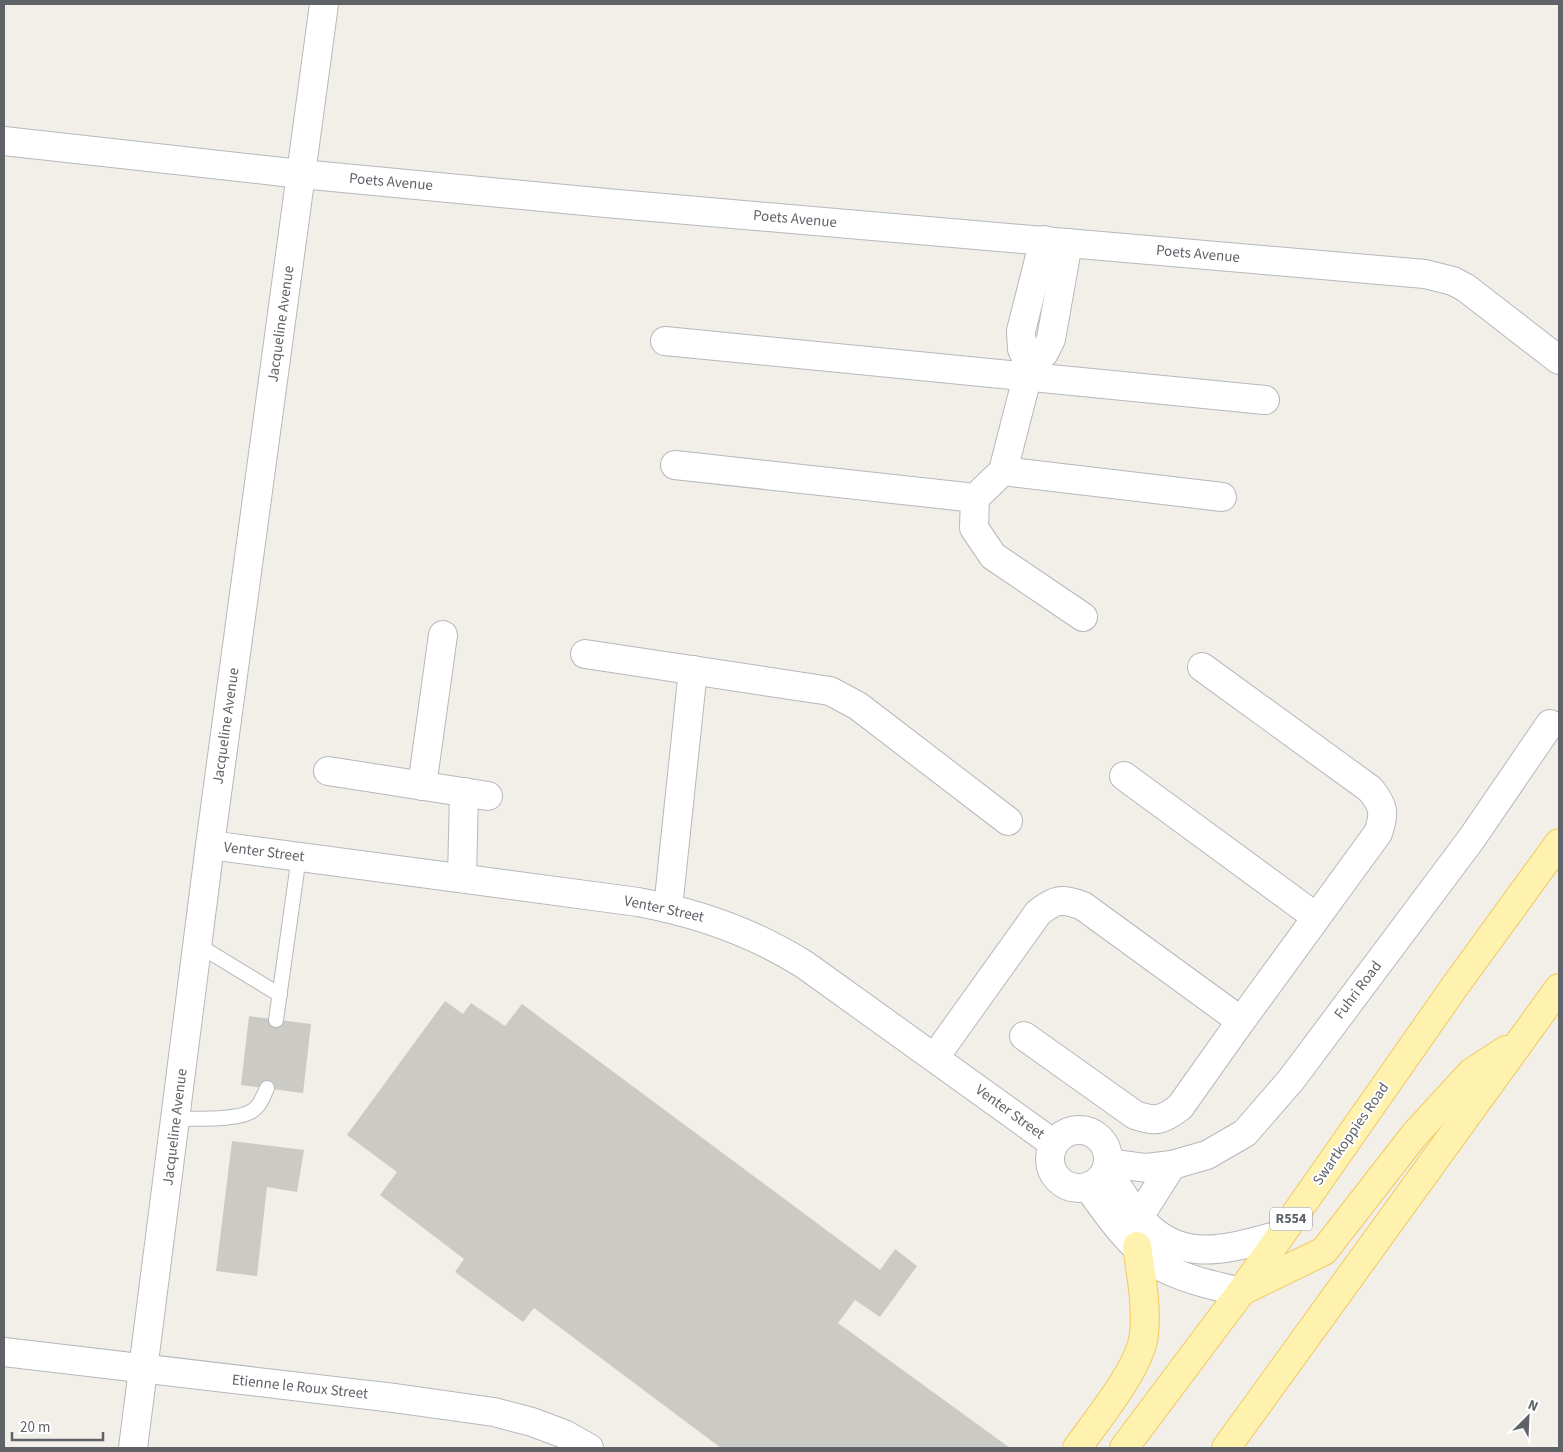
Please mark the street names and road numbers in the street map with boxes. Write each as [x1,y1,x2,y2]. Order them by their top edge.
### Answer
street label: Poets Avenue [348,168,434,196]
street label: Poets Avenue [752,205,838,233]
street label: Poets Avenue [1155,240,1241,268]
street label: Jacqueline Avenue [262,264,300,384]
street label: Jacqueline Avenue [207,666,245,786]
street label: Venter Street [222,837,306,867]
street label: Venter Street [622,890,706,928]
street label: Fuhri Road [1329,957,1387,1023]
street label: Jacqueline Avenue [157,1067,193,1187]
street label: Swartkoppies Road [1308,1078,1394,1190]
street label: Venter Street [971,1080,1049,1144]
road number: R554 [1270,1208,1312,1230]
street label: Etienne le Roux Street [231,1369,369,1405]

